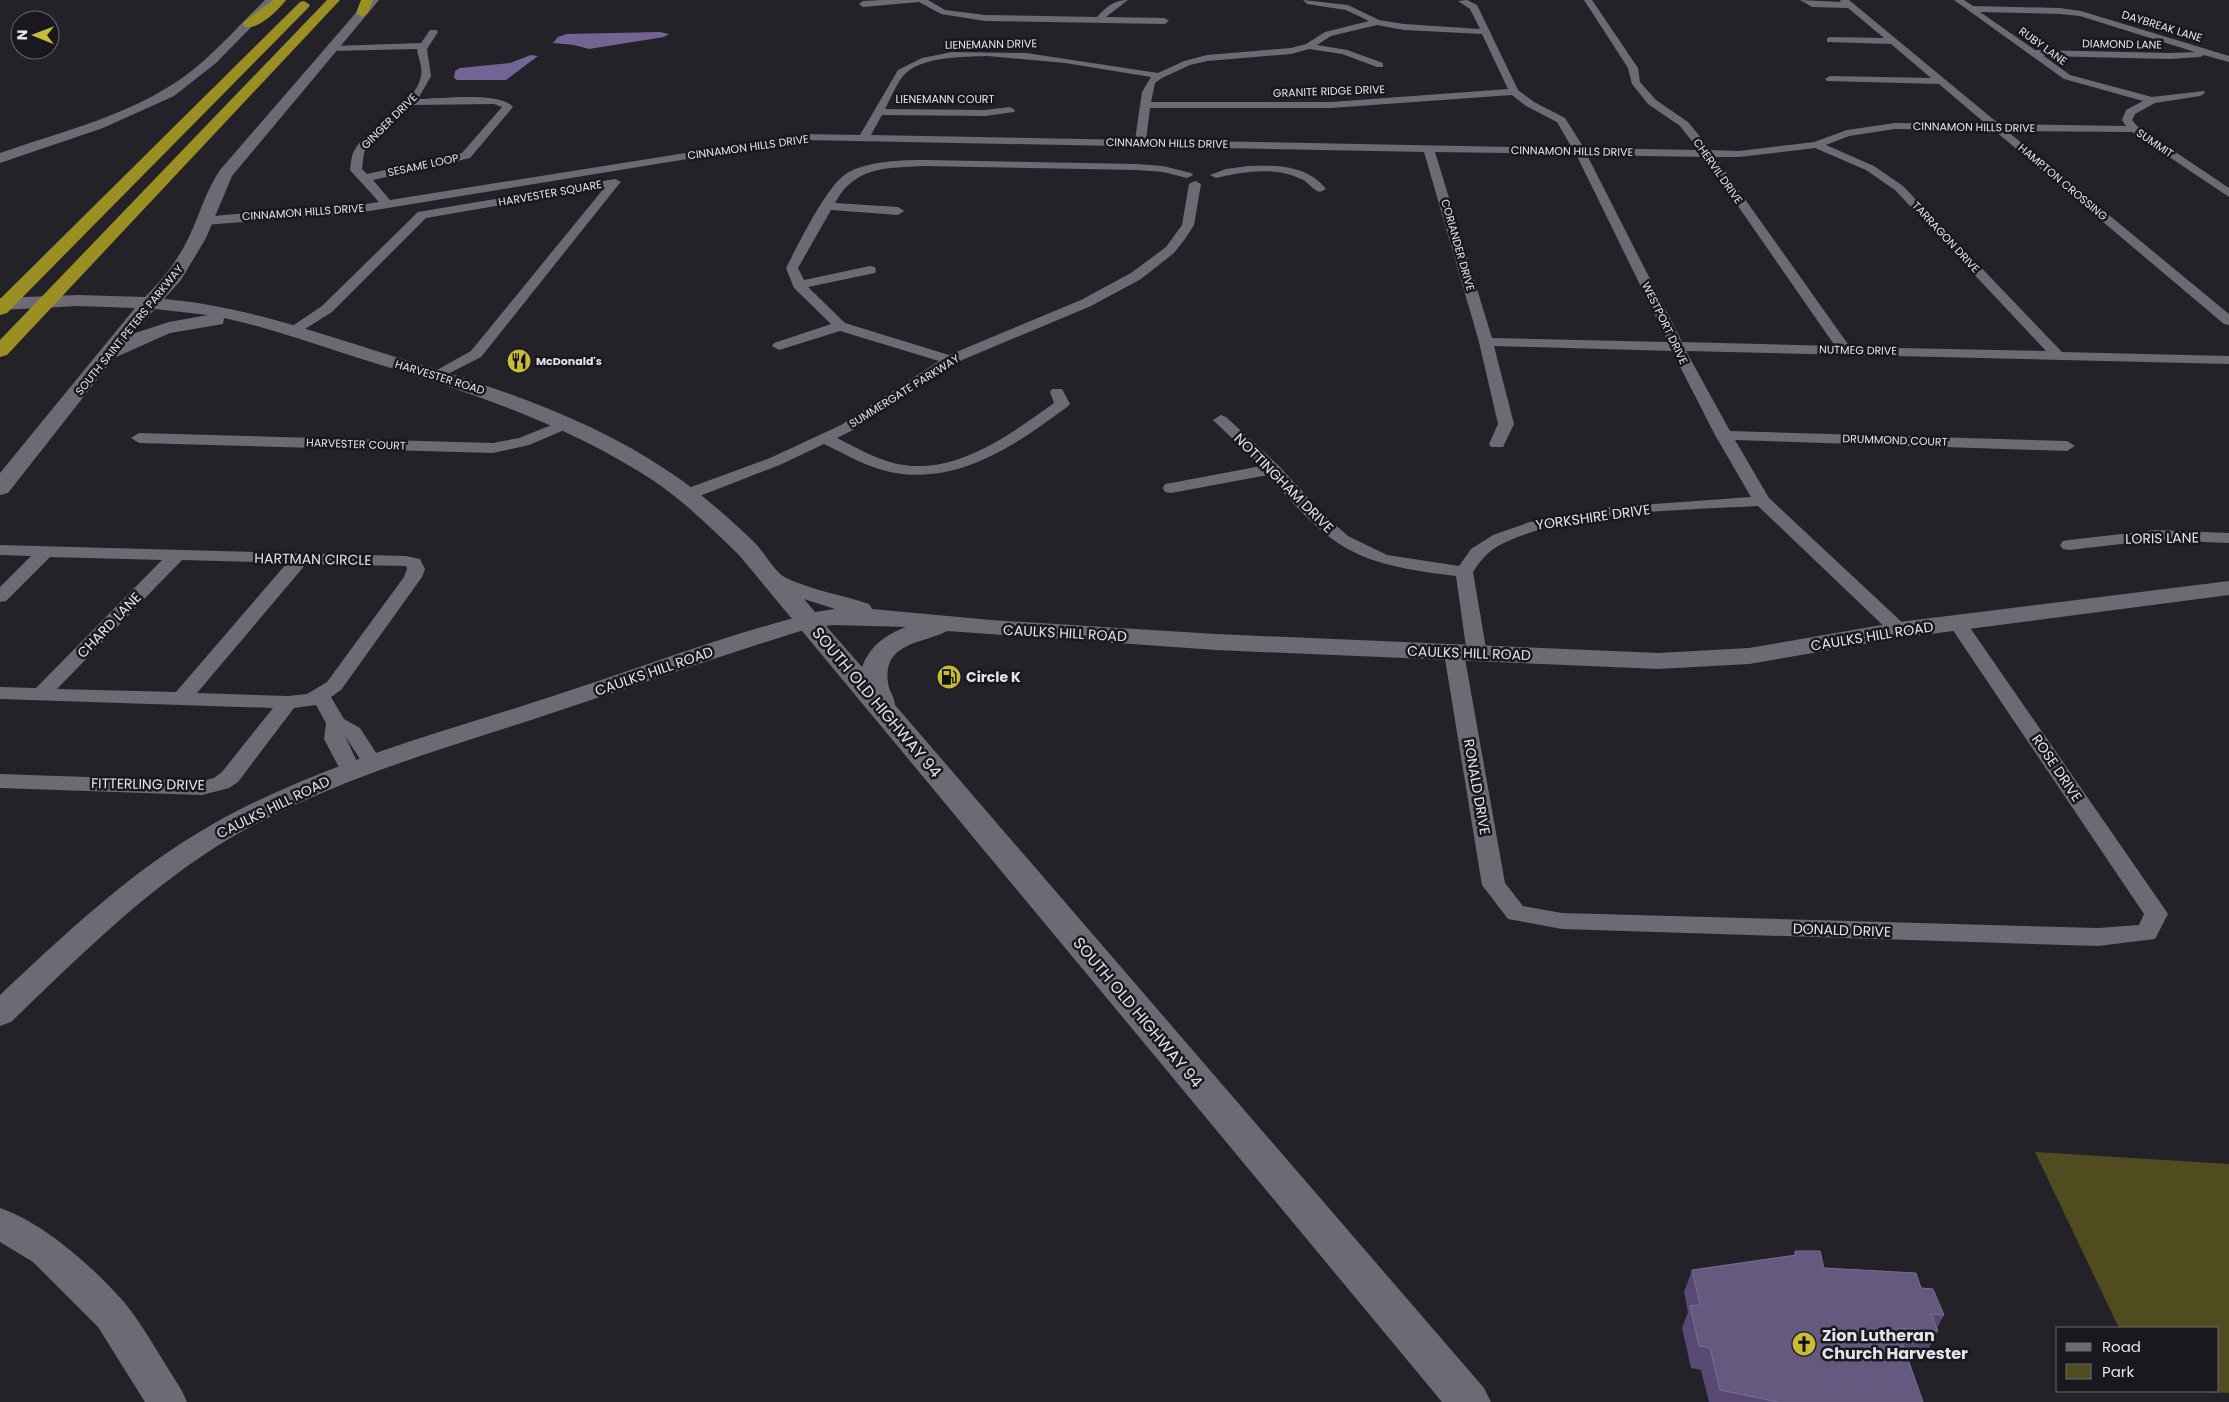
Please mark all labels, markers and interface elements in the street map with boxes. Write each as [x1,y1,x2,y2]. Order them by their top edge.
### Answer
street label: DAYBREAK LANE [2120,6,2204,46]
north arrow [10,10,60,60]
street label: RUBY LANE [2016,23,2070,69]
text: N [12,29,32,40]
street label: LIENEMANN DRIVE [945,35,1037,53]
street label: DIAMOND LANE [2082,35,2162,53]
street label: GRANITE RIDGE DRIVE [1273,81,1385,101]
street label: GINGER DRIVE [358,90,420,152]
street label: LIENEMANN COURT [896,91,995,107]
street label: CINNAMON HILLS DRIVE [1913,118,2035,136]
street label: SUMMIT [2133,125,2177,161]
street label: CINNAMON HILLS DRIVE [686,131,810,163]
street label: CINNAMON HILLS DRIVE [1106,134,1228,152]
street label: CHERVIL DRIVE [1690,135,1746,207]
street label: HAMPTON CROSSING [2015,140,2111,224]
street label: CINNAMON HILLS DRIVE [1511,142,1633,160]
street label: SESAME LOOP [386,150,460,180]
street label: HARVESTER SQUARE [497,176,603,210]
street label: CORIANDER DRIVE [1437,197,1479,293]
street label: TARRAGON DRIVE [1909,198,1983,276]
street label: CINNAMON HILLS DRIVE [241,200,365,224]
street label: SOUTH SAINT PETERS PARKWAY [71,261,187,399]
street label: WESTPORT DRIVE [1638,279,1692,367]
street label: NUTMEG DRIVE [1819,341,1897,359]
restaurant icon: McDonald's [506,348,532,374]
street label: SUMMERGATE PARKWAY [846,350,963,432]
place label: McDonald's [536,353,602,369]
street label: HARVESTER ROAD [393,356,487,398]
street label: NOTTINGHAM DRIVE [1230,429,1338,537]
street label: DRUMMOND COURT [1842,430,1948,450]
street label: HARVESTER COURT [306,434,406,454]
street label: YORKSHIRE DRIVE [1534,499,1652,535]
street label: LORIS LANE [2125,527,2199,549]
street label: HARTMAN CIRCLE [254,548,372,570]
street label: CHARD LANE [72,588,146,662]
street label: CAULKS HILL ROAD [1809,616,1935,656]
street label: CAULKS HILL ROAD [1003,620,1127,646]
street label: SOUTH OLD HIGHWAY 94 [807,622,947,783]
street label: CAULKS HILL ROAD [592,641,716,701]
street label: CAULKS HILL ROAD [1407,641,1531,665]
fuel station icon: Circle K [936,664,962,690]
place label: Circle K [966,667,1021,687]
street label: ROSE DRIVE [2027,730,2087,806]
street label: RONALD DRIVE [1459,738,1495,836]
street label: CAULKS HILL ROAD [213,771,333,843]
street label: FITTERLING DRIVE [91,773,205,795]
street label: DONALD DRIVE [1792,918,1892,942]
street label: SOUTH OLD HIGHWAY 94 [1068,932,1208,1093]
place label: Zion Lutheran Church Harvester [1822,1324,1968,1365]
legend [2056,1327,2219,1392]
church icon: Zion Lutheran Church Harvester [1791,1331,1817,1357]
text: Road [2102,1336,2141,1357]
text: Park [2102,1361,2134,1382]

